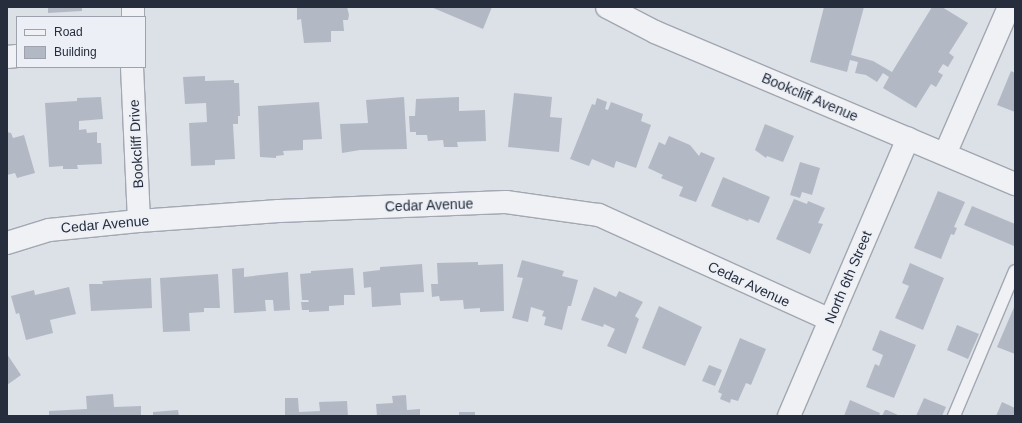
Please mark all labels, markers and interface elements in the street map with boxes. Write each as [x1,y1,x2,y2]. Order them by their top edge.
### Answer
legend [16,16,146,68]
text: Road [54,25,83,39]
text: Building [54,45,97,59]
street label: Bookcliff Avenue [759,69,861,125]
street label: Bookcliff Drive [125,99,147,189]
street label: Cedar Avenue [384,195,474,215]
street label: Cedar Avenue [60,212,150,236]
street label: North 6th Street [821,228,875,326]
street label: Cedar Avenue [705,258,793,310]

